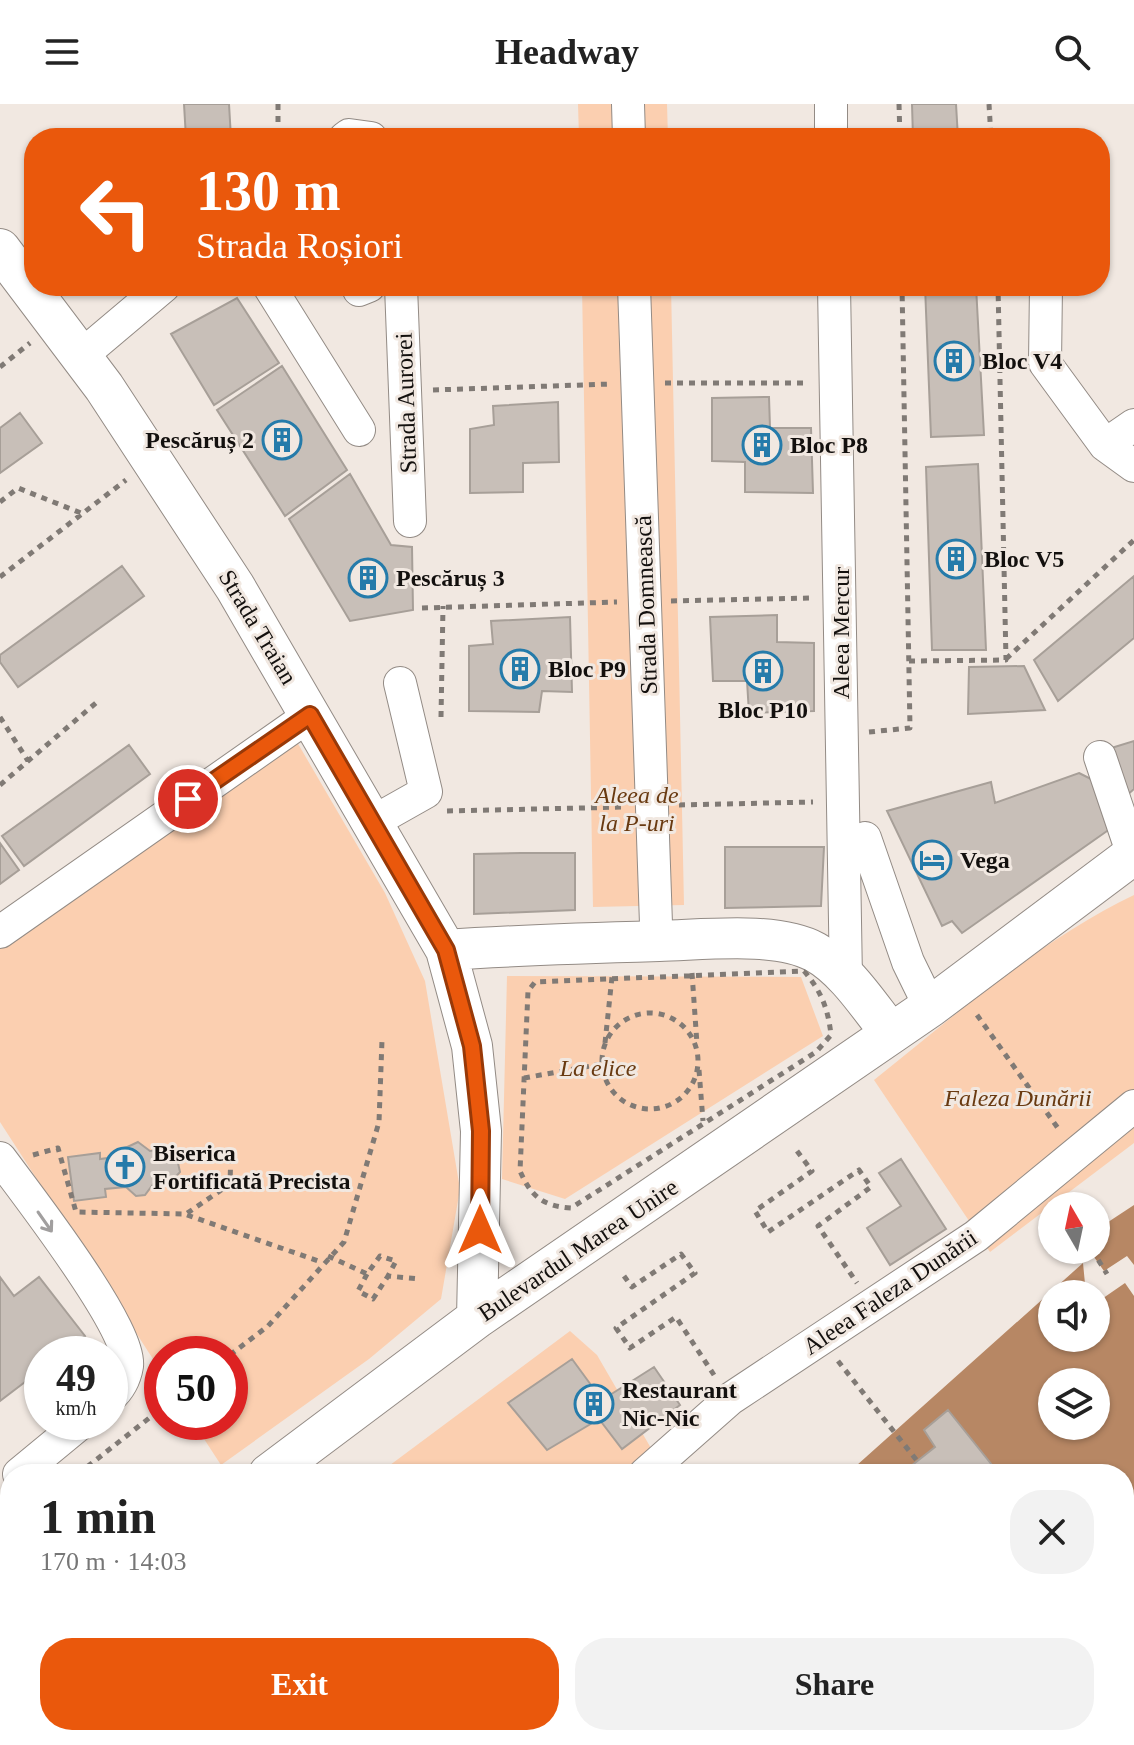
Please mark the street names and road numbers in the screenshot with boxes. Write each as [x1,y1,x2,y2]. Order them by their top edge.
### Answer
street label: Strada Aurorei [391,332,421,474]
street label: Strada Domnească [630,515,662,695]
street label: Strada Traian [214,565,302,689]
street label: Aleea Mercur [828,567,854,699]
street label: Bulevardul Marea Unire [473,1174,683,1326]
street label: Aleea Faleza Dunării [798,1224,982,1360]

